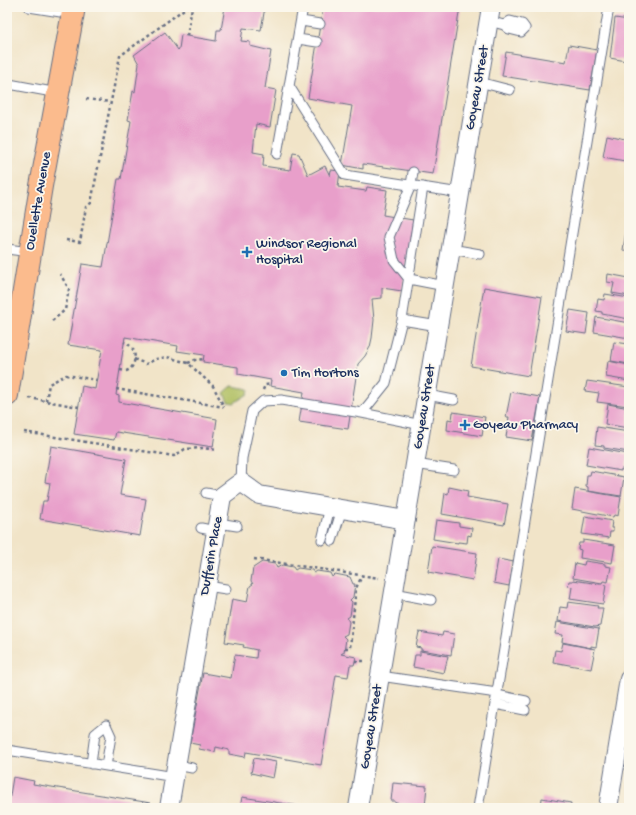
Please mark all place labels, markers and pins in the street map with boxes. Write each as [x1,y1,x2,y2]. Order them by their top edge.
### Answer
place label: Windsor Regional Hospital [256,236,357,269]
marker: Windsor Regional Hospital [241,246,253,258]
place label: Tim Hortons [291,365,360,382]
marker: Tim Hortons [279,368,289,378]
place label: Goyeau Pharmacy [473,417,578,434]
marker: Goyeau Pharmacy [460,420,470,430]

